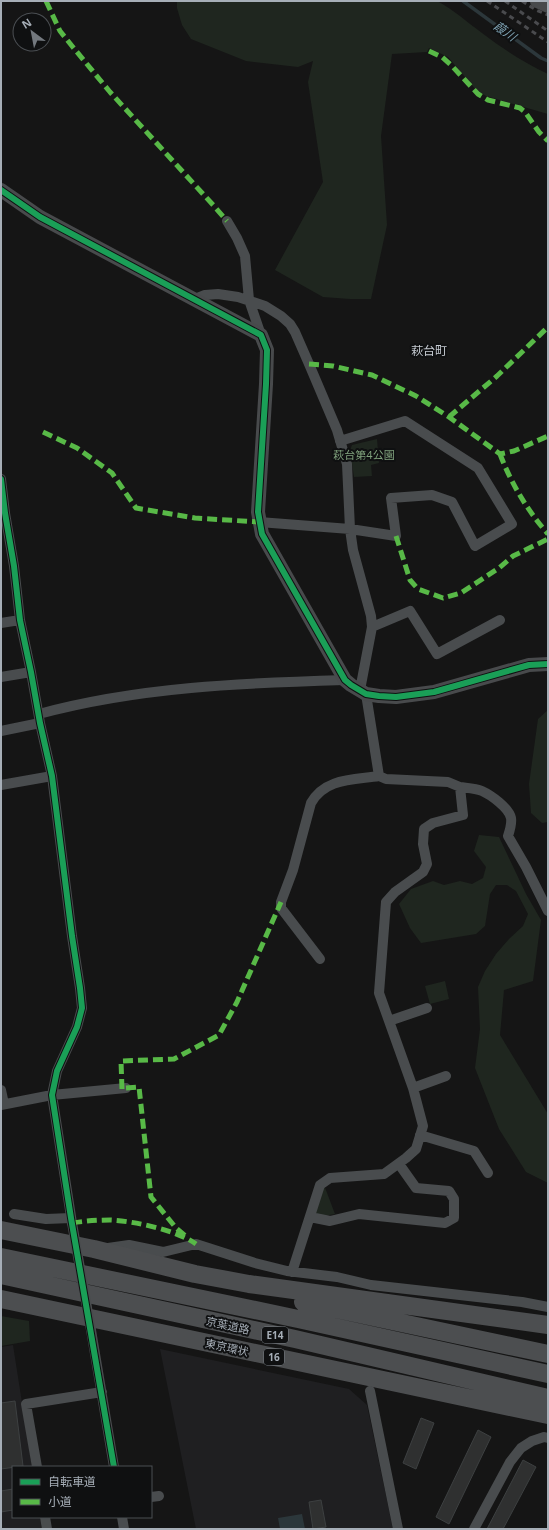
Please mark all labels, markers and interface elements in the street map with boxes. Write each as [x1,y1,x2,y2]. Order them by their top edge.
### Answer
north arrow [12,12,52,52]
text: N [19,14,34,32]
water label: 葭川 [490,17,521,46]
district label: 萩台町 [411,342,447,359]
park label: 萩台第4公園 [333,447,395,462]
street label: 京葉道路 [205,1313,251,1337]
road number: E14 [262,1327,288,1343]
street label: 東京環状 [204,1335,251,1359]
road number: 16 [264,1349,284,1365]
legend [12,1466,152,1518]
text: 自転車道 [48,1473,96,1490]
text: 小道 [48,1493,72,1510]

